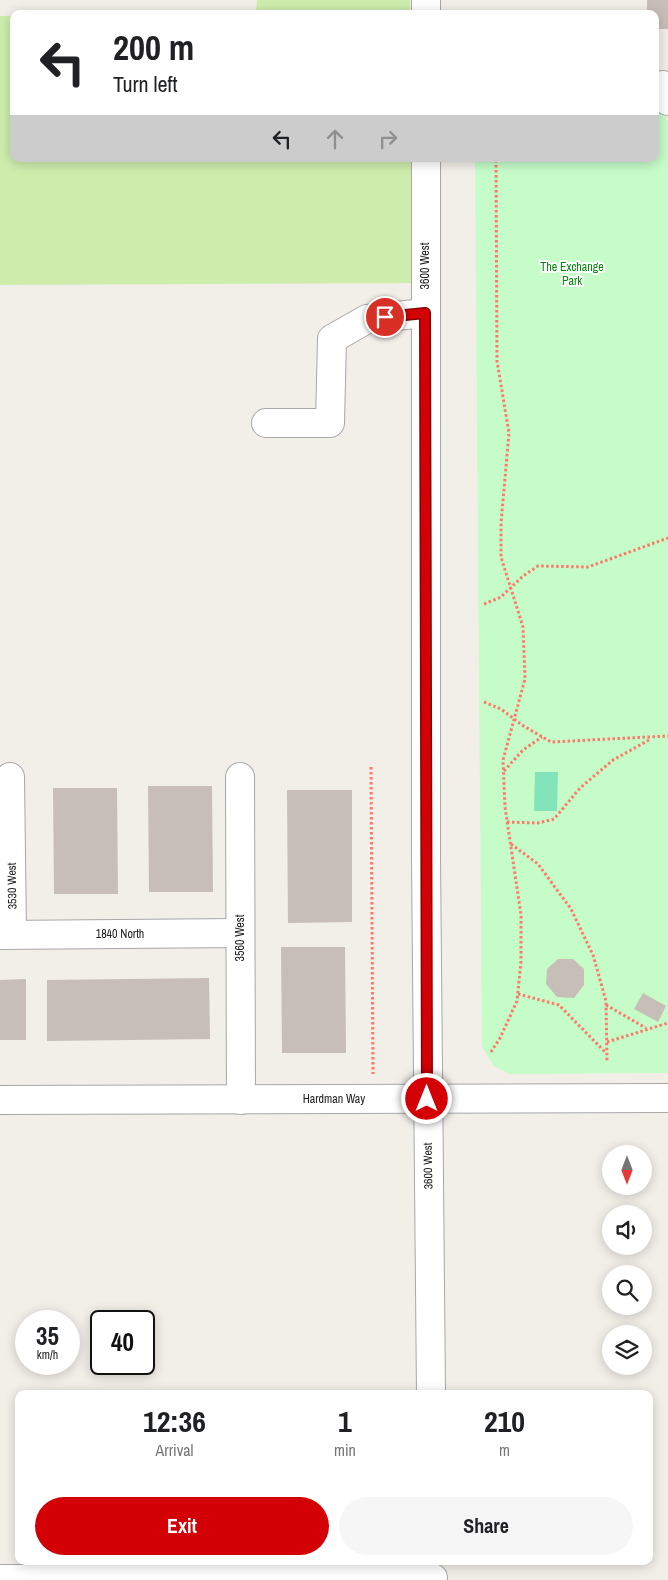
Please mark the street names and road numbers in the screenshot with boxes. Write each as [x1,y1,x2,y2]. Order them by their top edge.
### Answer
street label: 3600 West [417,242,433,289]
street label: 3530 West [4,862,20,910]
street label: 3560 West [232,914,248,961]
street label: 1840 North [96,926,144,942]
street label: Hardman Way [303,1091,365,1107]
street label: 3600 West [420,1142,436,1190]

